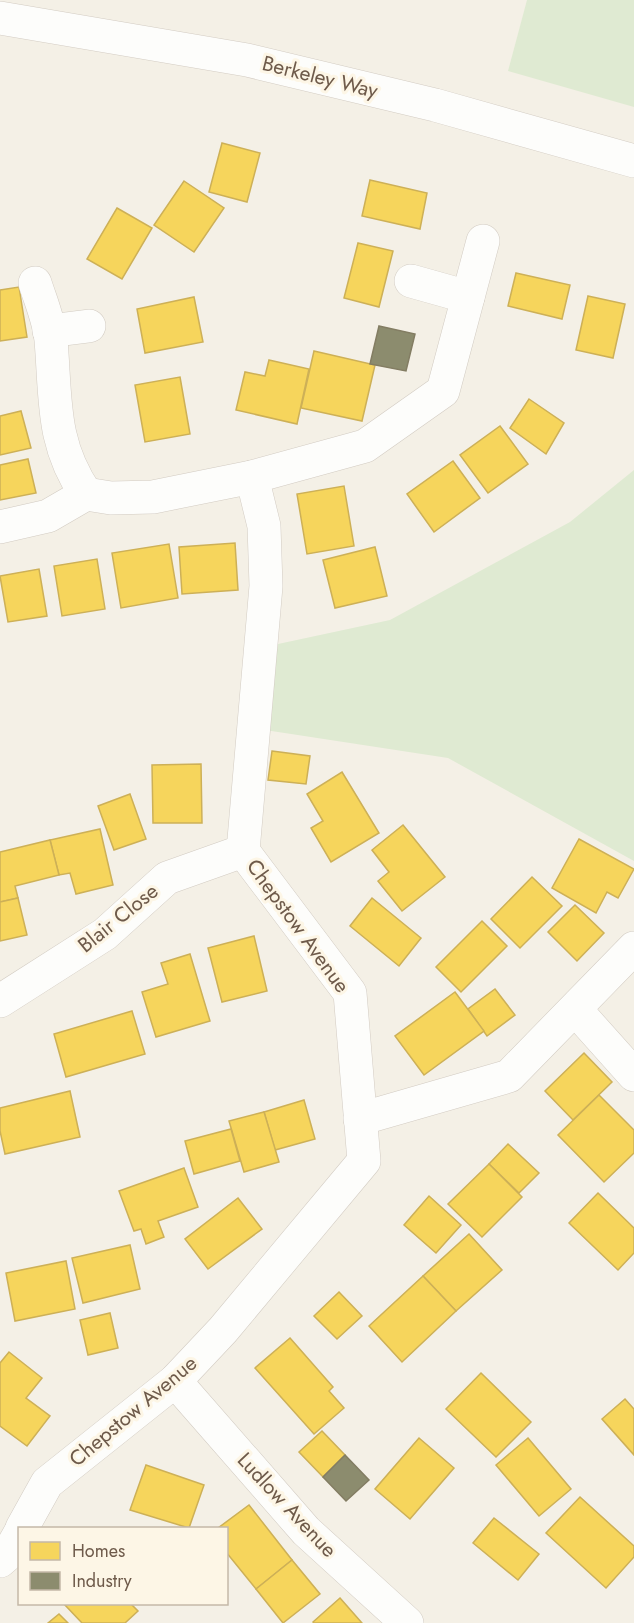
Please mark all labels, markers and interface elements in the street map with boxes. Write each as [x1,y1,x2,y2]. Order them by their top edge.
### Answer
street label: Berkeley Way [259,48,382,106]
street label: Chepstow Avenue [239,853,357,999]
street label: Blair Close [71,876,165,960]
street label: Chepstow Avenue [63,1348,204,1474]
street label: Ludlow Avenue [230,1446,344,1564]
legend [18,1527,228,1605]
text: Homes [72,1538,125,1564]
text: Industry [72,1568,132,1594]

